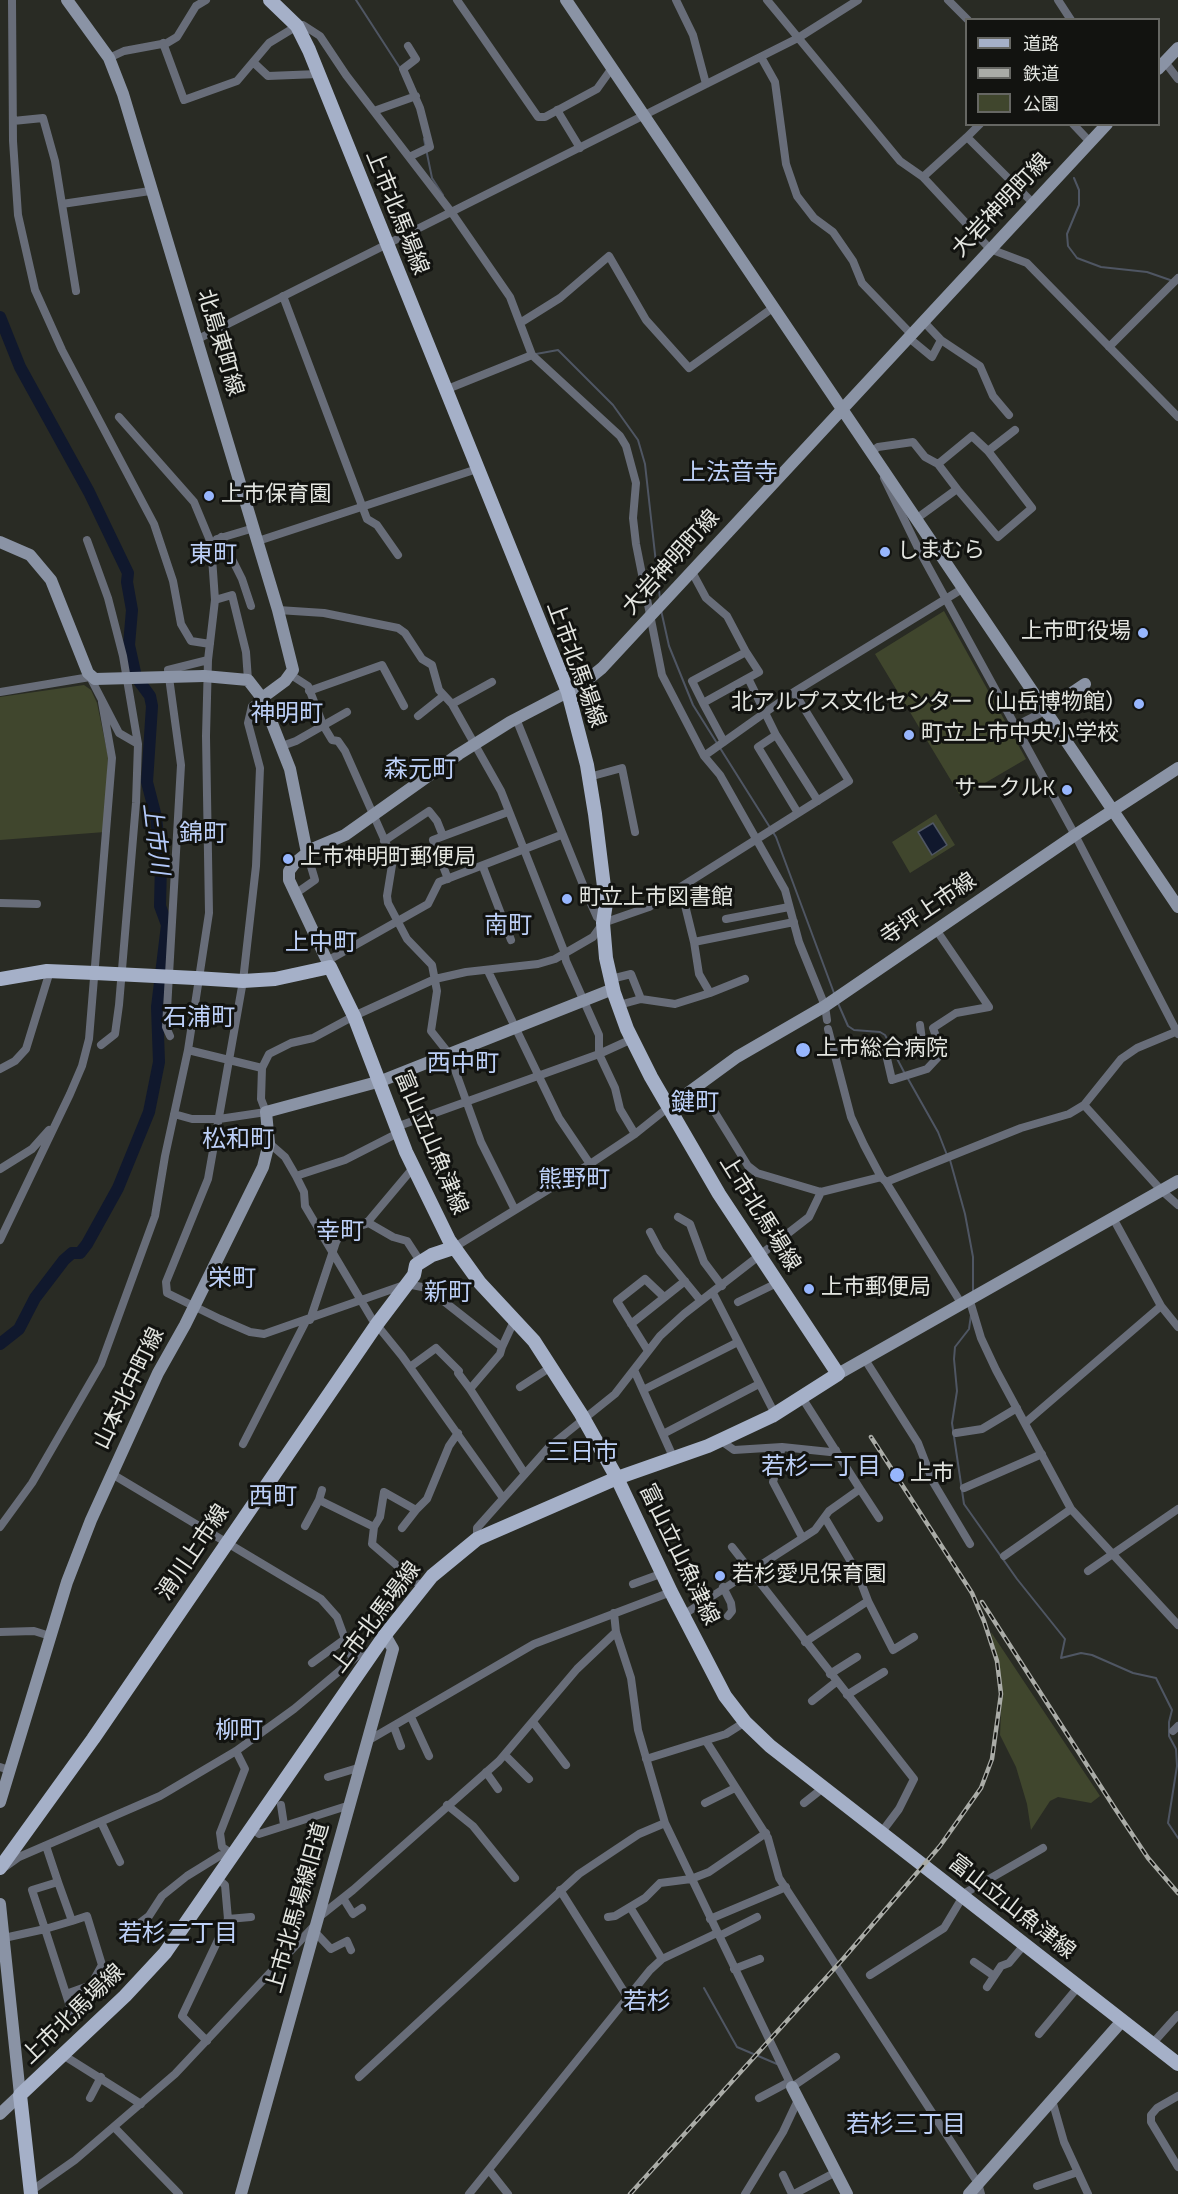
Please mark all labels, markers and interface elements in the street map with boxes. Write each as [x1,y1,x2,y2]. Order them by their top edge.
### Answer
legend [965,18,1160,126]
text: 道路 [1023,30,1059,57]
text: 鉄道 [1023,60,1059,87]
text: 公園 [1023,90,1059,117]
street label: 上市北馬場線 [359,147,433,279]
street label: 大岩神明町線 [947,149,1057,263]
street label: 北島東町線 [190,287,248,399]
district label: 上法音寺 [682,460,778,488]
place label: 上市保育園 [221,483,331,509]
marker: 上市保育園 [202,489,216,503]
street label: 大岩神明町線 [618,505,726,621]
place label: しまむら [897,539,985,565]
district label: 東町 [189,542,237,570]
marker: しまむら [878,545,892,559]
street label: 上市北馬場線 [540,598,610,732]
place label: 上市町役場 [1021,620,1131,646]
marker: 上市町役場 [1136,626,1150,640]
place label: 北アルプス文化センター（山岳博物館） [731,691,1127,717]
marker: 北アルプス文化センター（山岳博物館） [1132,697,1146,711]
district label: 神明町 [251,701,323,729]
place label: 町立上市中央小学校 [921,722,1119,748]
marker: 町立上市中央小学校 [902,728,916,742]
district label: 森元町 [384,757,456,785]
place label: サークルK [954,777,1055,803]
marker: サークルK [1060,783,1074,797]
water label: 上市川 [135,802,173,876]
district label: 錦町 [179,821,227,849]
place label: 上市神明町郵便局 [300,846,476,872]
marker: 上市神明町郵便局 [281,852,295,866]
street label: 寺坪上市線 [876,868,982,952]
place label: 町立上市図書館 [579,886,733,912]
marker: 町立上市図書館 [560,892,574,906]
district label: 南町 [484,913,532,941]
district label: 上中町 [285,930,357,958]
district label: 石浦町 [163,1005,235,1033]
place label: 上市総合病院 [816,1037,948,1063]
marker: 上市総合病院 [794,1041,812,1059]
district label: 西中町 [427,1051,499,1079]
street label: 富山立山魚津線 [388,1067,472,1219]
district label: 鍵町 [671,1090,719,1118]
district label: 松和町 [202,1127,274,1155]
street label: 上市北馬場線 [713,1151,805,1277]
district label: 熊野町 [538,1167,610,1195]
district label: 幸町 [316,1219,364,1247]
district label: 栄町 [208,1266,256,1294]
place label: 上市郵便局 [821,1276,931,1302]
district label: 新町 [424,1280,472,1308]
marker: 上市郵便局 [802,1282,816,1296]
street label: 山本北中町線 [89,1324,171,1454]
district label: 三日市 [546,1440,618,1468]
district label: 若杉一丁目 [761,1454,881,1482]
place label: 上市 [910,1462,954,1488]
marker: 上市 [888,1466,906,1484]
street label: 富山立山魚津線 [632,1480,724,1630]
district label: 西町 [249,1484,297,1512]
street label: 滑川上市線 [152,1500,236,1606]
street label: 上市北馬場線 [327,1557,427,1679]
place label: 若杉愛児保育園 [732,1563,886,1589]
marker: 若杉愛児保育園 [713,1569,727,1583]
district label: 柳町 [215,1718,263,1746]
street label: 上市北馬場線旧道 [262,1820,336,1996]
street label: 富山立山魚津線 [942,1850,1080,1966]
district label: 若杉二丁目 [118,1921,238,1949]
street label: 上市北馬場線 [17,1960,131,2070]
district label: 若杉 [623,1989,671,2017]
district label: 若杉三丁目 [846,2112,966,2140]

